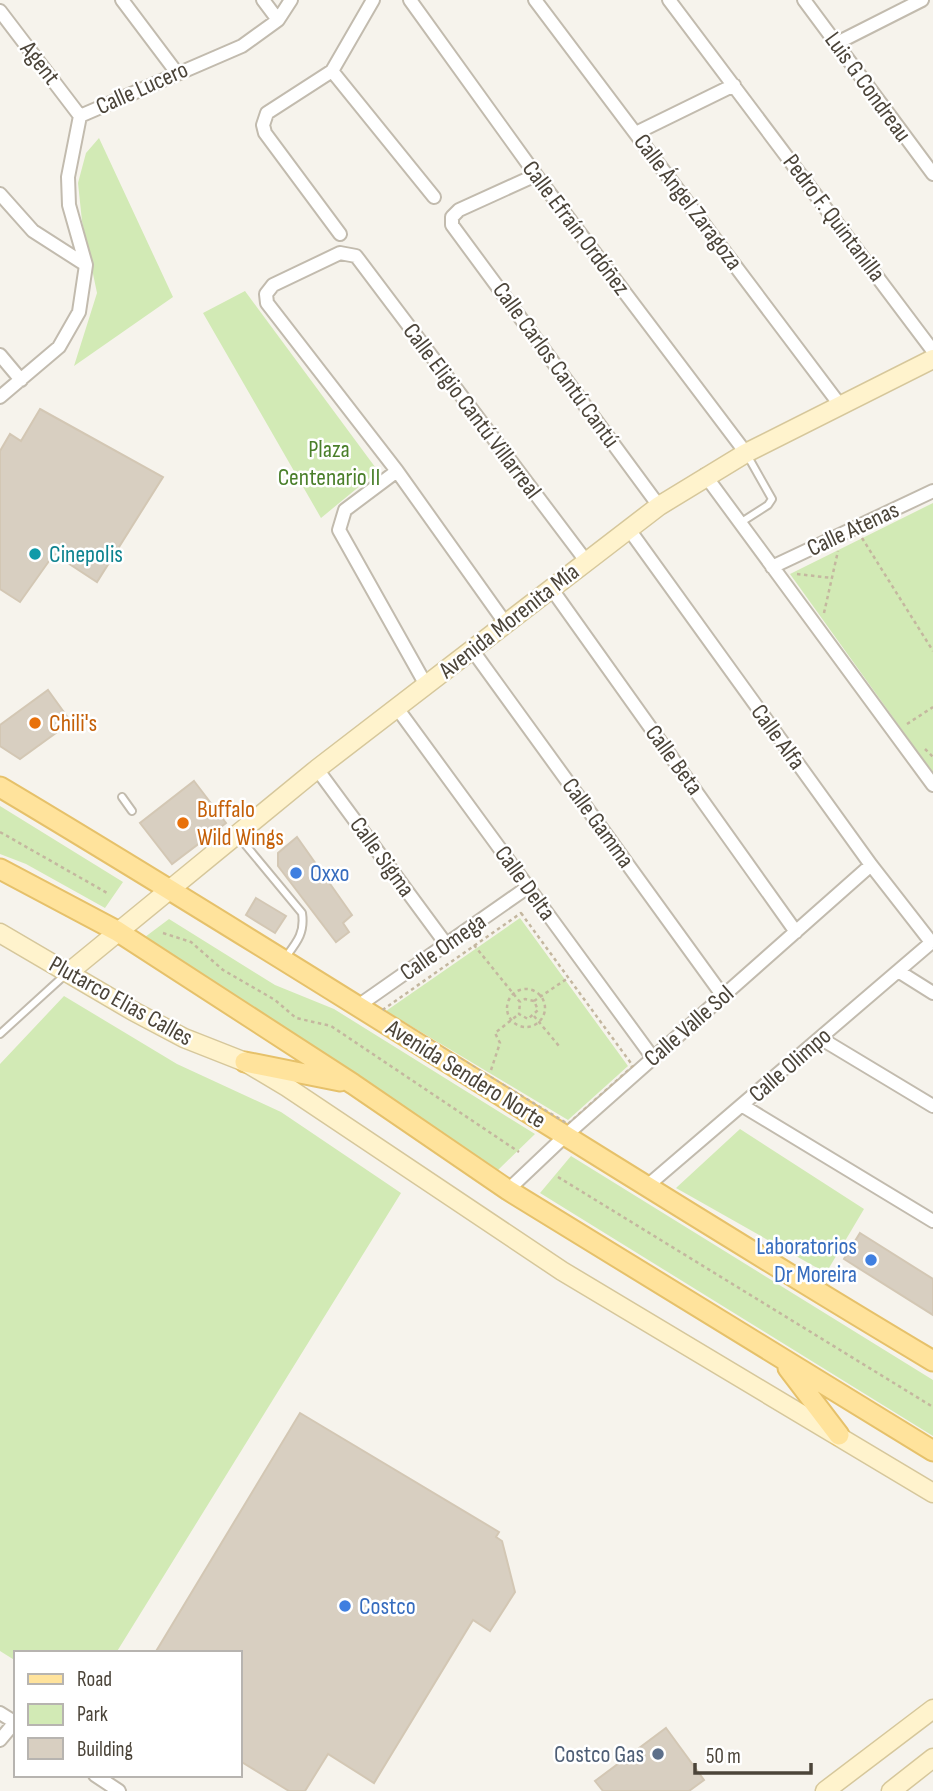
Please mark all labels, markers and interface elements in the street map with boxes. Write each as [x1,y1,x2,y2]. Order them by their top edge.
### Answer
street label: Luis G Condreau [818,26,918,148]
street label: Agent [13,35,66,91]
street label: Calle Lucero [92,55,192,121]
street label: Calle Ángel Zaragoza [627,128,749,276]
street label: Pedro F. Quintanilla [777,149,891,287]
street label: Calle Efraín Ordóñez [516,155,636,301]
street label: Calle Carlos Cantú Cantú [486,277,626,453]
street label: Calle Eligio Cantú Villarreal [397,318,547,504]
park label: Plaza Centenario II [278,435,380,492]
street label: Calle Atenas [802,495,904,563]
place label: Cinepolis [49,540,123,569]
marker: Cinepolis [27,546,43,562]
street label: Avenida Morenita Mía [432,557,585,685]
street label: Calle Alfa [745,699,811,775]
place label: Chili's [49,709,97,738]
marker: Chili's [27,715,43,731]
street label: Calle Beta [639,719,709,801]
street label: Calle Gamma [556,772,640,874]
place label: Buffalo Wild Wings [197,795,284,852]
street label: Calle Sigma [343,811,421,903]
marker: Buffalo Wild Wings [175,815,191,831]
street label: Calle Delta [488,840,562,926]
place label: Oxxo [310,859,349,888]
marker: Oxxo [288,865,304,881]
street label: Calle Omega [394,907,492,987]
street label: Plutarco Elias Calles [44,950,198,1052]
street label: Calle Valle Sol [638,979,740,1073]
street label: Avenida Sendero Norte [380,1013,551,1135]
street label: Calle Olimpo [743,1021,837,1109]
place label: Laboratorios Dr Moreira [756,1232,857,1289]
marker: Laboratorios Dr Moreira [863,1252,879,1268]
place label: Costco [359,1592,416,1621]
marker: Costco [337,1598,353,1614]
legend [14,1651,242,1777]
text: Road [77,1667,112,1692]
text: Park [77,1702,108,1727]
scale bar [695,1732,810,1776]
text: Building [77,1737,133,1762]
place label: Costco Gas [554,1740,644,1769]
text: 50 m [706,1744,741,1769]
marker: Costco Gas [650,1746,666,1762]

